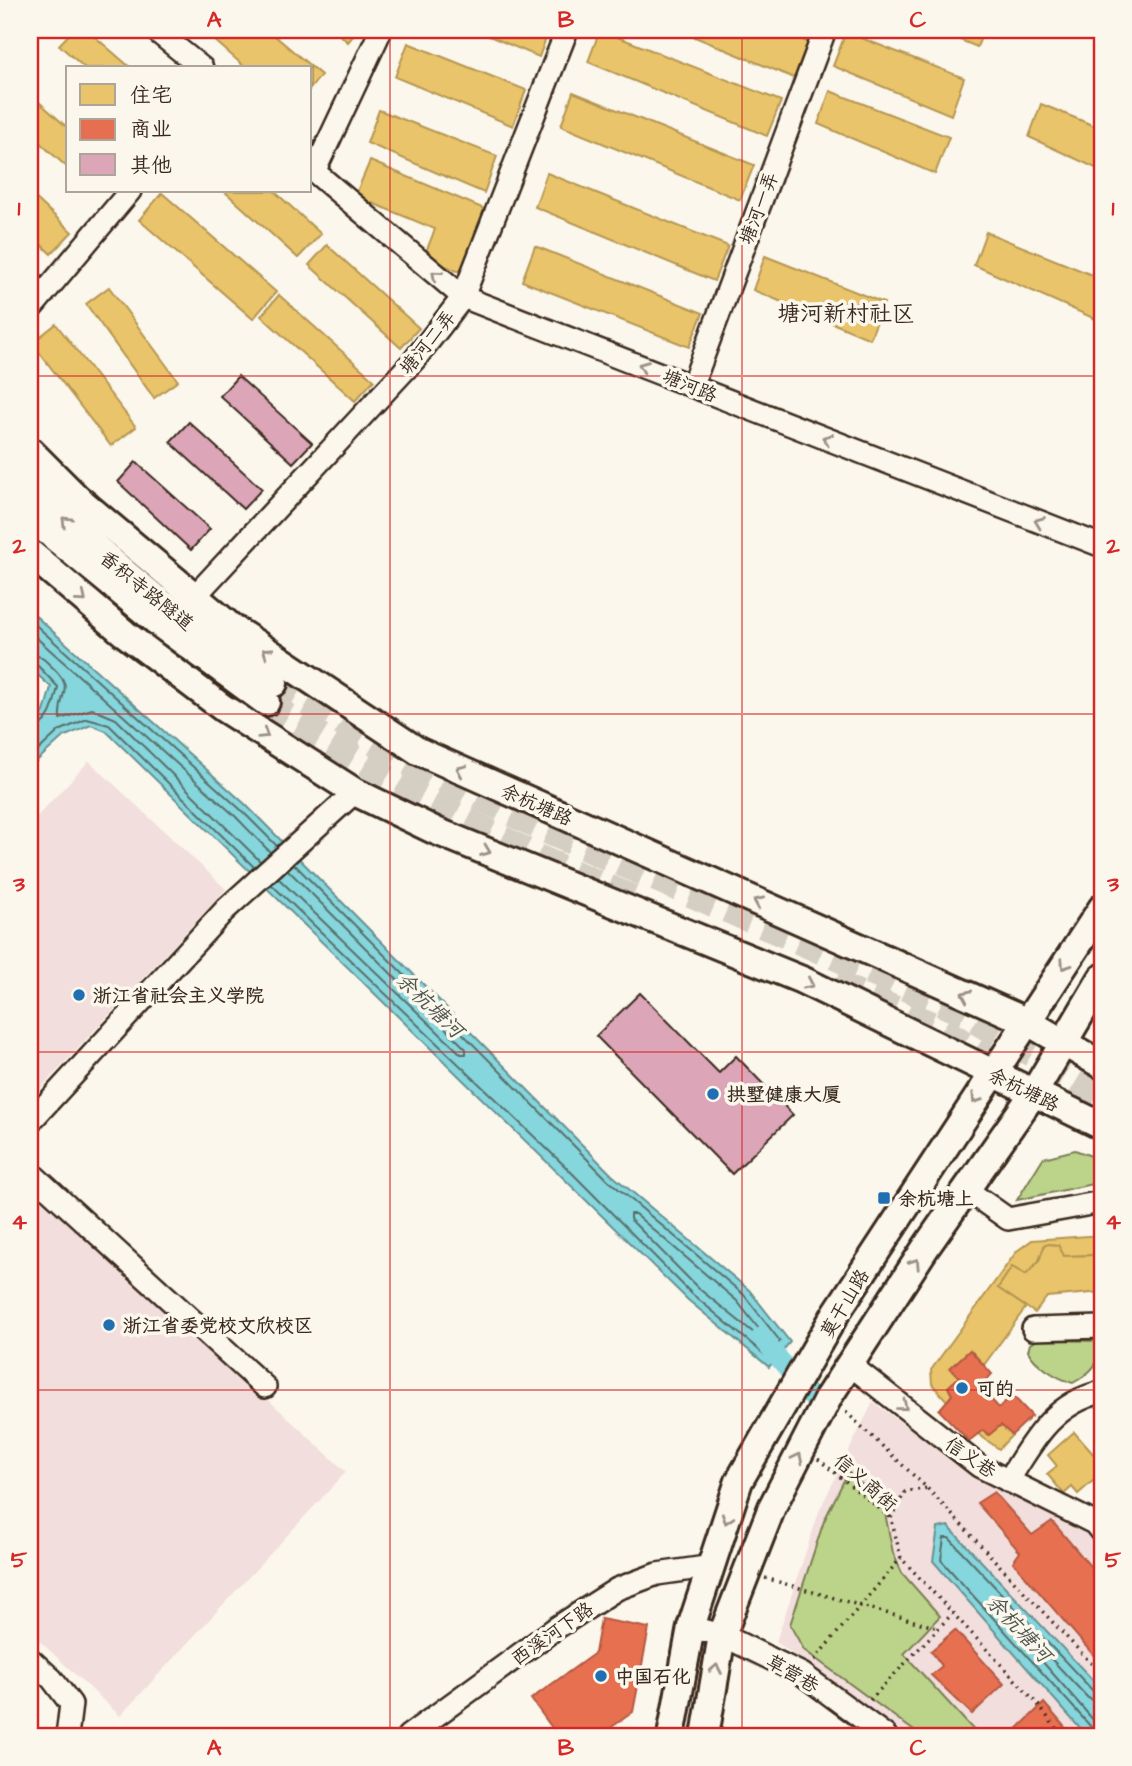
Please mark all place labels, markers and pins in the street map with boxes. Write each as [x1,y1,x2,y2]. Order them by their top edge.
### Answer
place label: 浙江省社会主义学院 [93,983,264,1010]
marker: 浙江省社会主义学院 [71,987,87,1003]
place label: 拱墅健康大厦 [727,1082,841,1109]
marker: 拱墅健康大厦 [705,1086,721,1102]
place label: 余杭塘上 [898,1186,974,1213]
marker: 余杭塘上 [876,1190,892,1206]
place label: 浙江省委党校文欣校区 [123,1313,313,1340]
marker: 浙江省委党校文欣校区 [101,1317,117,1333]
place label: 可的 [976,1376,1014,1403]
marker: 可的 [954,1380,970,1396]
place label: 中国石化 [615,1664,691,1691]
marker: 中国石化 [593,1668,609,1684]

